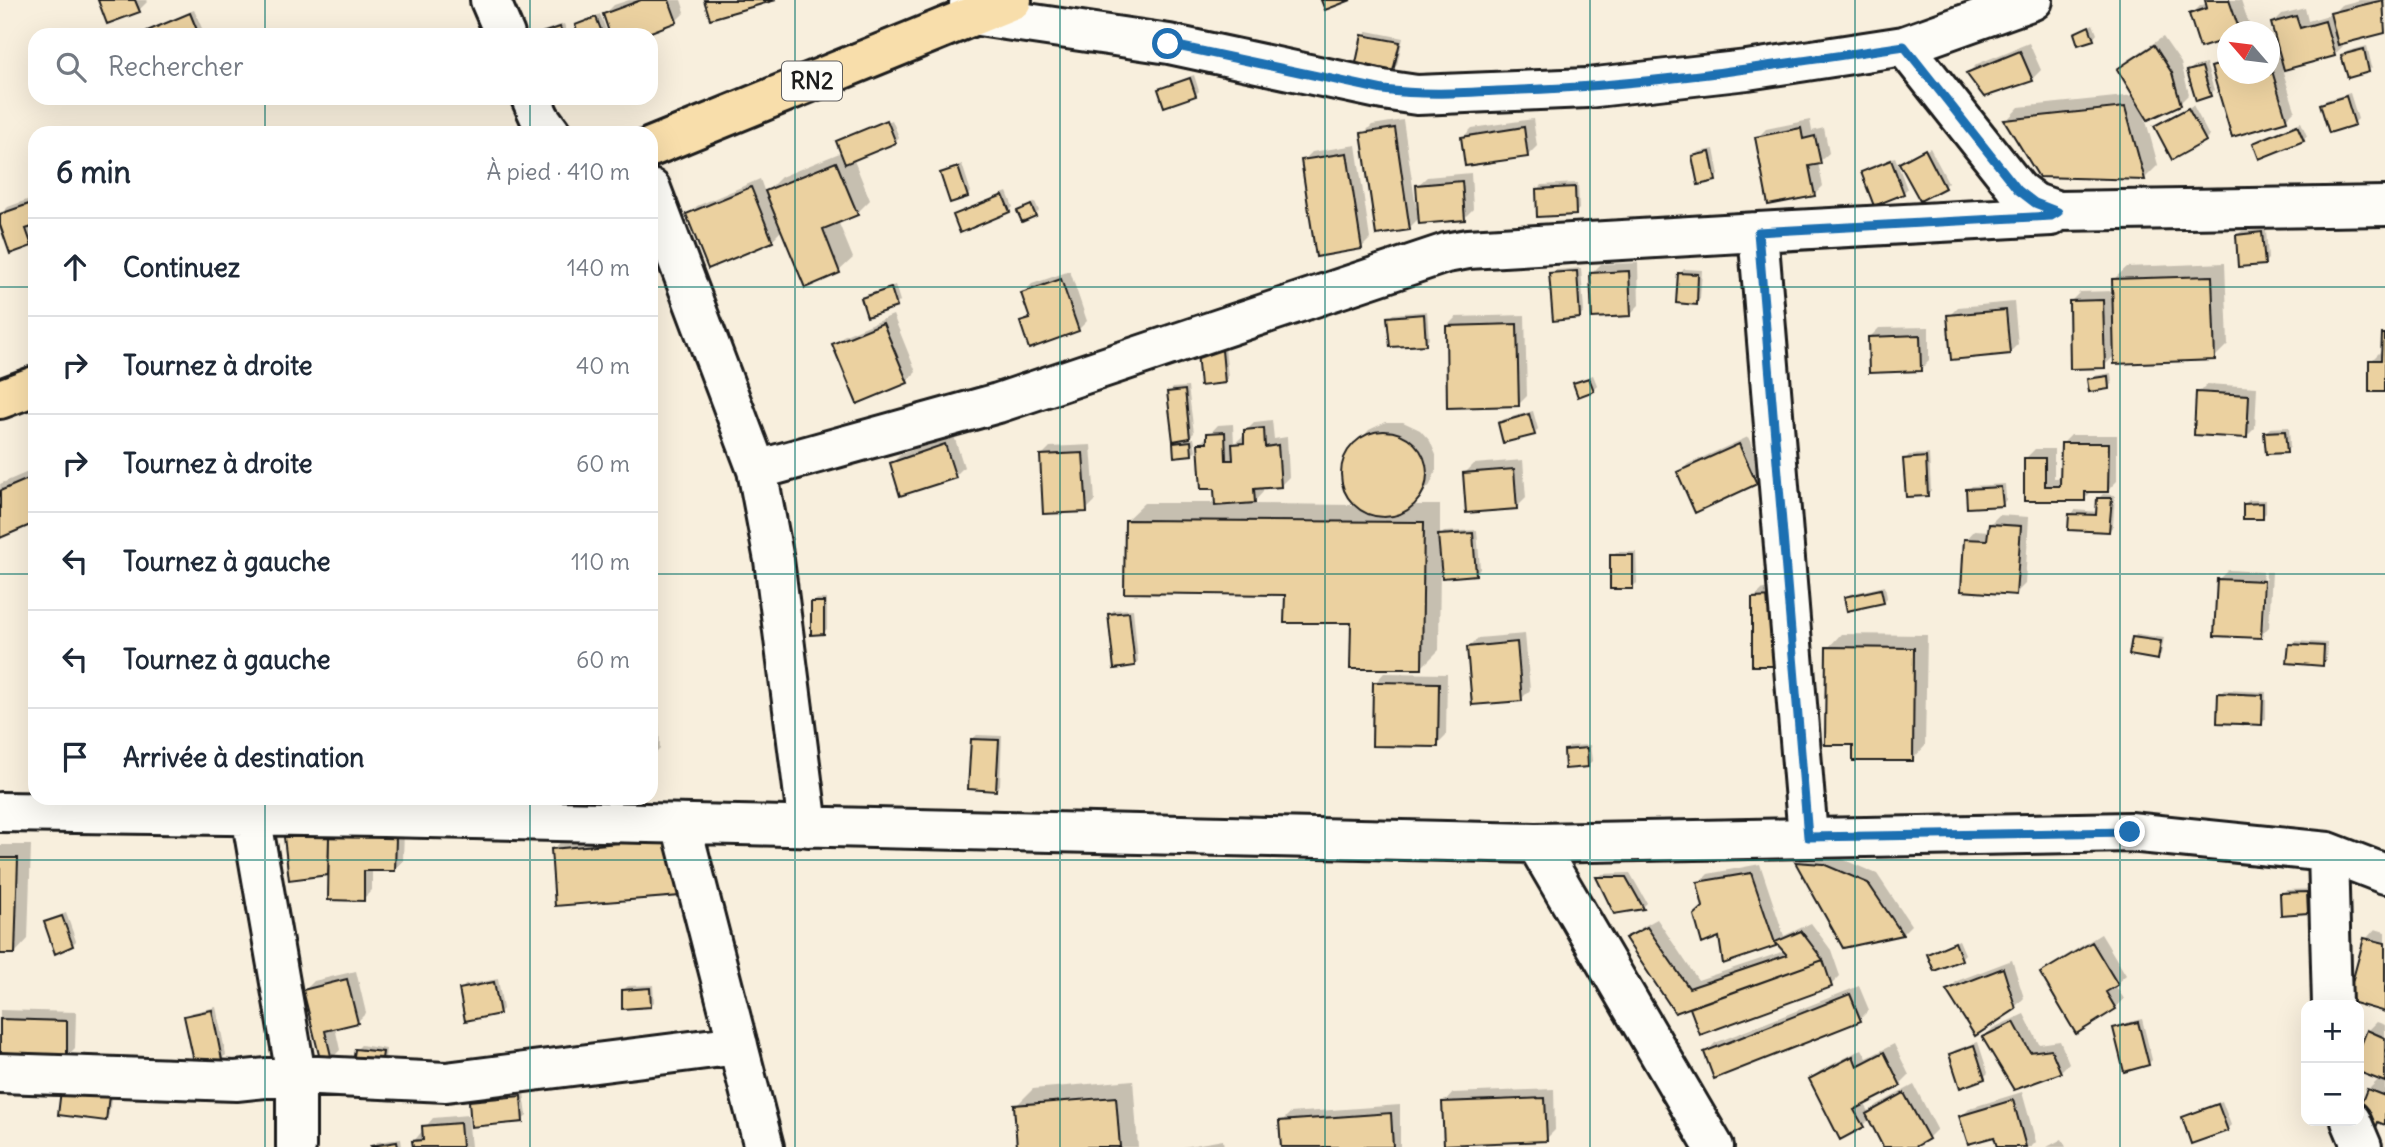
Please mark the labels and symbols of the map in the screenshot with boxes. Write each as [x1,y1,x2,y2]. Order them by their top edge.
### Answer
north arrow [2217,21,2280,84]
route start [1152,28,1183,59]
road number: RN2 [782,61,842,100]
route end [2114,816,2145,847]

